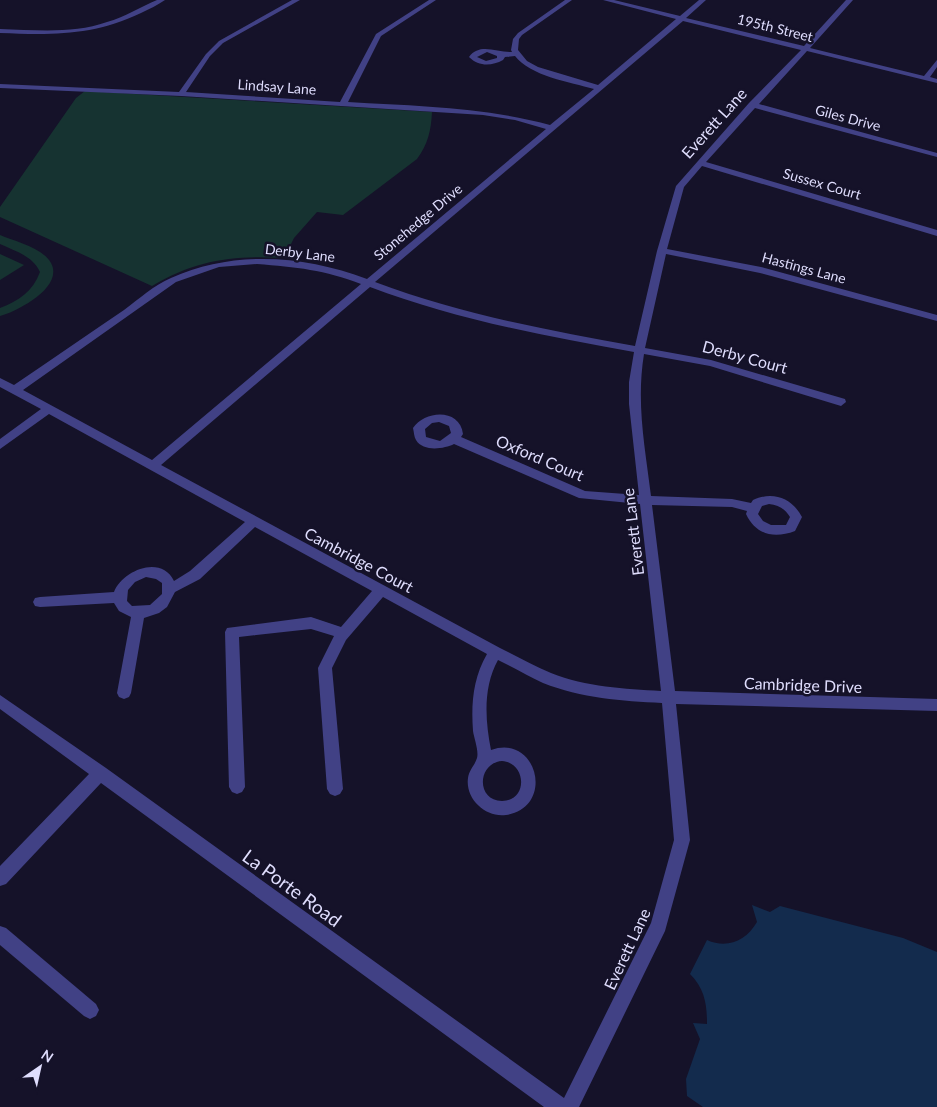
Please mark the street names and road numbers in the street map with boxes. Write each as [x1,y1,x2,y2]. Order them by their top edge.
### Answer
street label: 195th Street [735,10,815,45]
street label: Lindsay Lane [237,75,317,98]
street label: Everett Lane [677,84,750,162]
street label: Giles Drive [813,101,883,134]
street label: Sussex Court [781,164,863,203]
street label: Stonehedge Drive [370,180,465,263]
street label: Derby Lane [264,240,336,265]
street label: Hastings Lane [760,248,848,287]
street label: Derby Court [701,336,790,377]
street label: Oxford Court [493,431,587,485]
street label: Everett Lane [618,487,647,577]
street label: Cambridge Court [302,523,417,596]
street label: Cambridge Drive [744,673,862,696]
street label: La Porte Road [238,844,346,931]
street label: Everett Lane [599,905,654,993]

